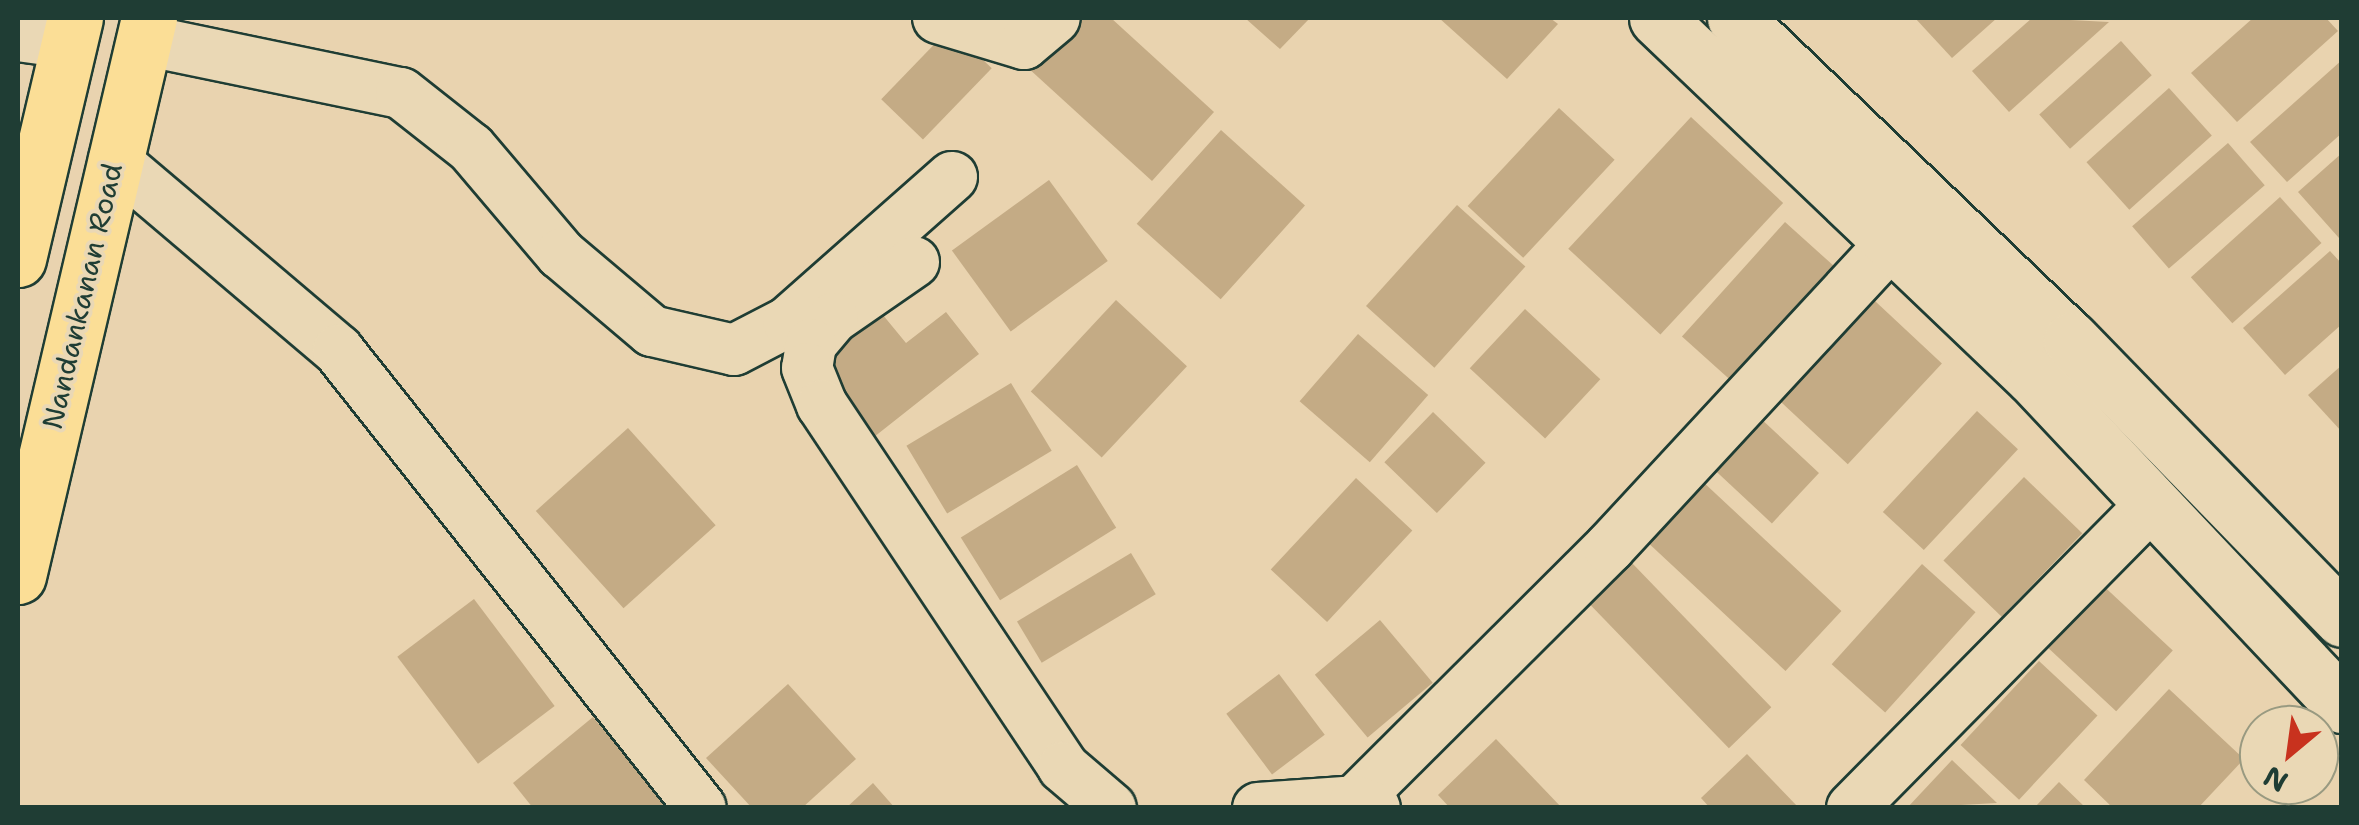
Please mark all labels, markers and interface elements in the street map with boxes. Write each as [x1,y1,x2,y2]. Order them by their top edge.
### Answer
street label: Nandankanan Road [35,160,129,432]
north arrow [2239,705,2339,805]
text: N [2257,757,2294,801]

